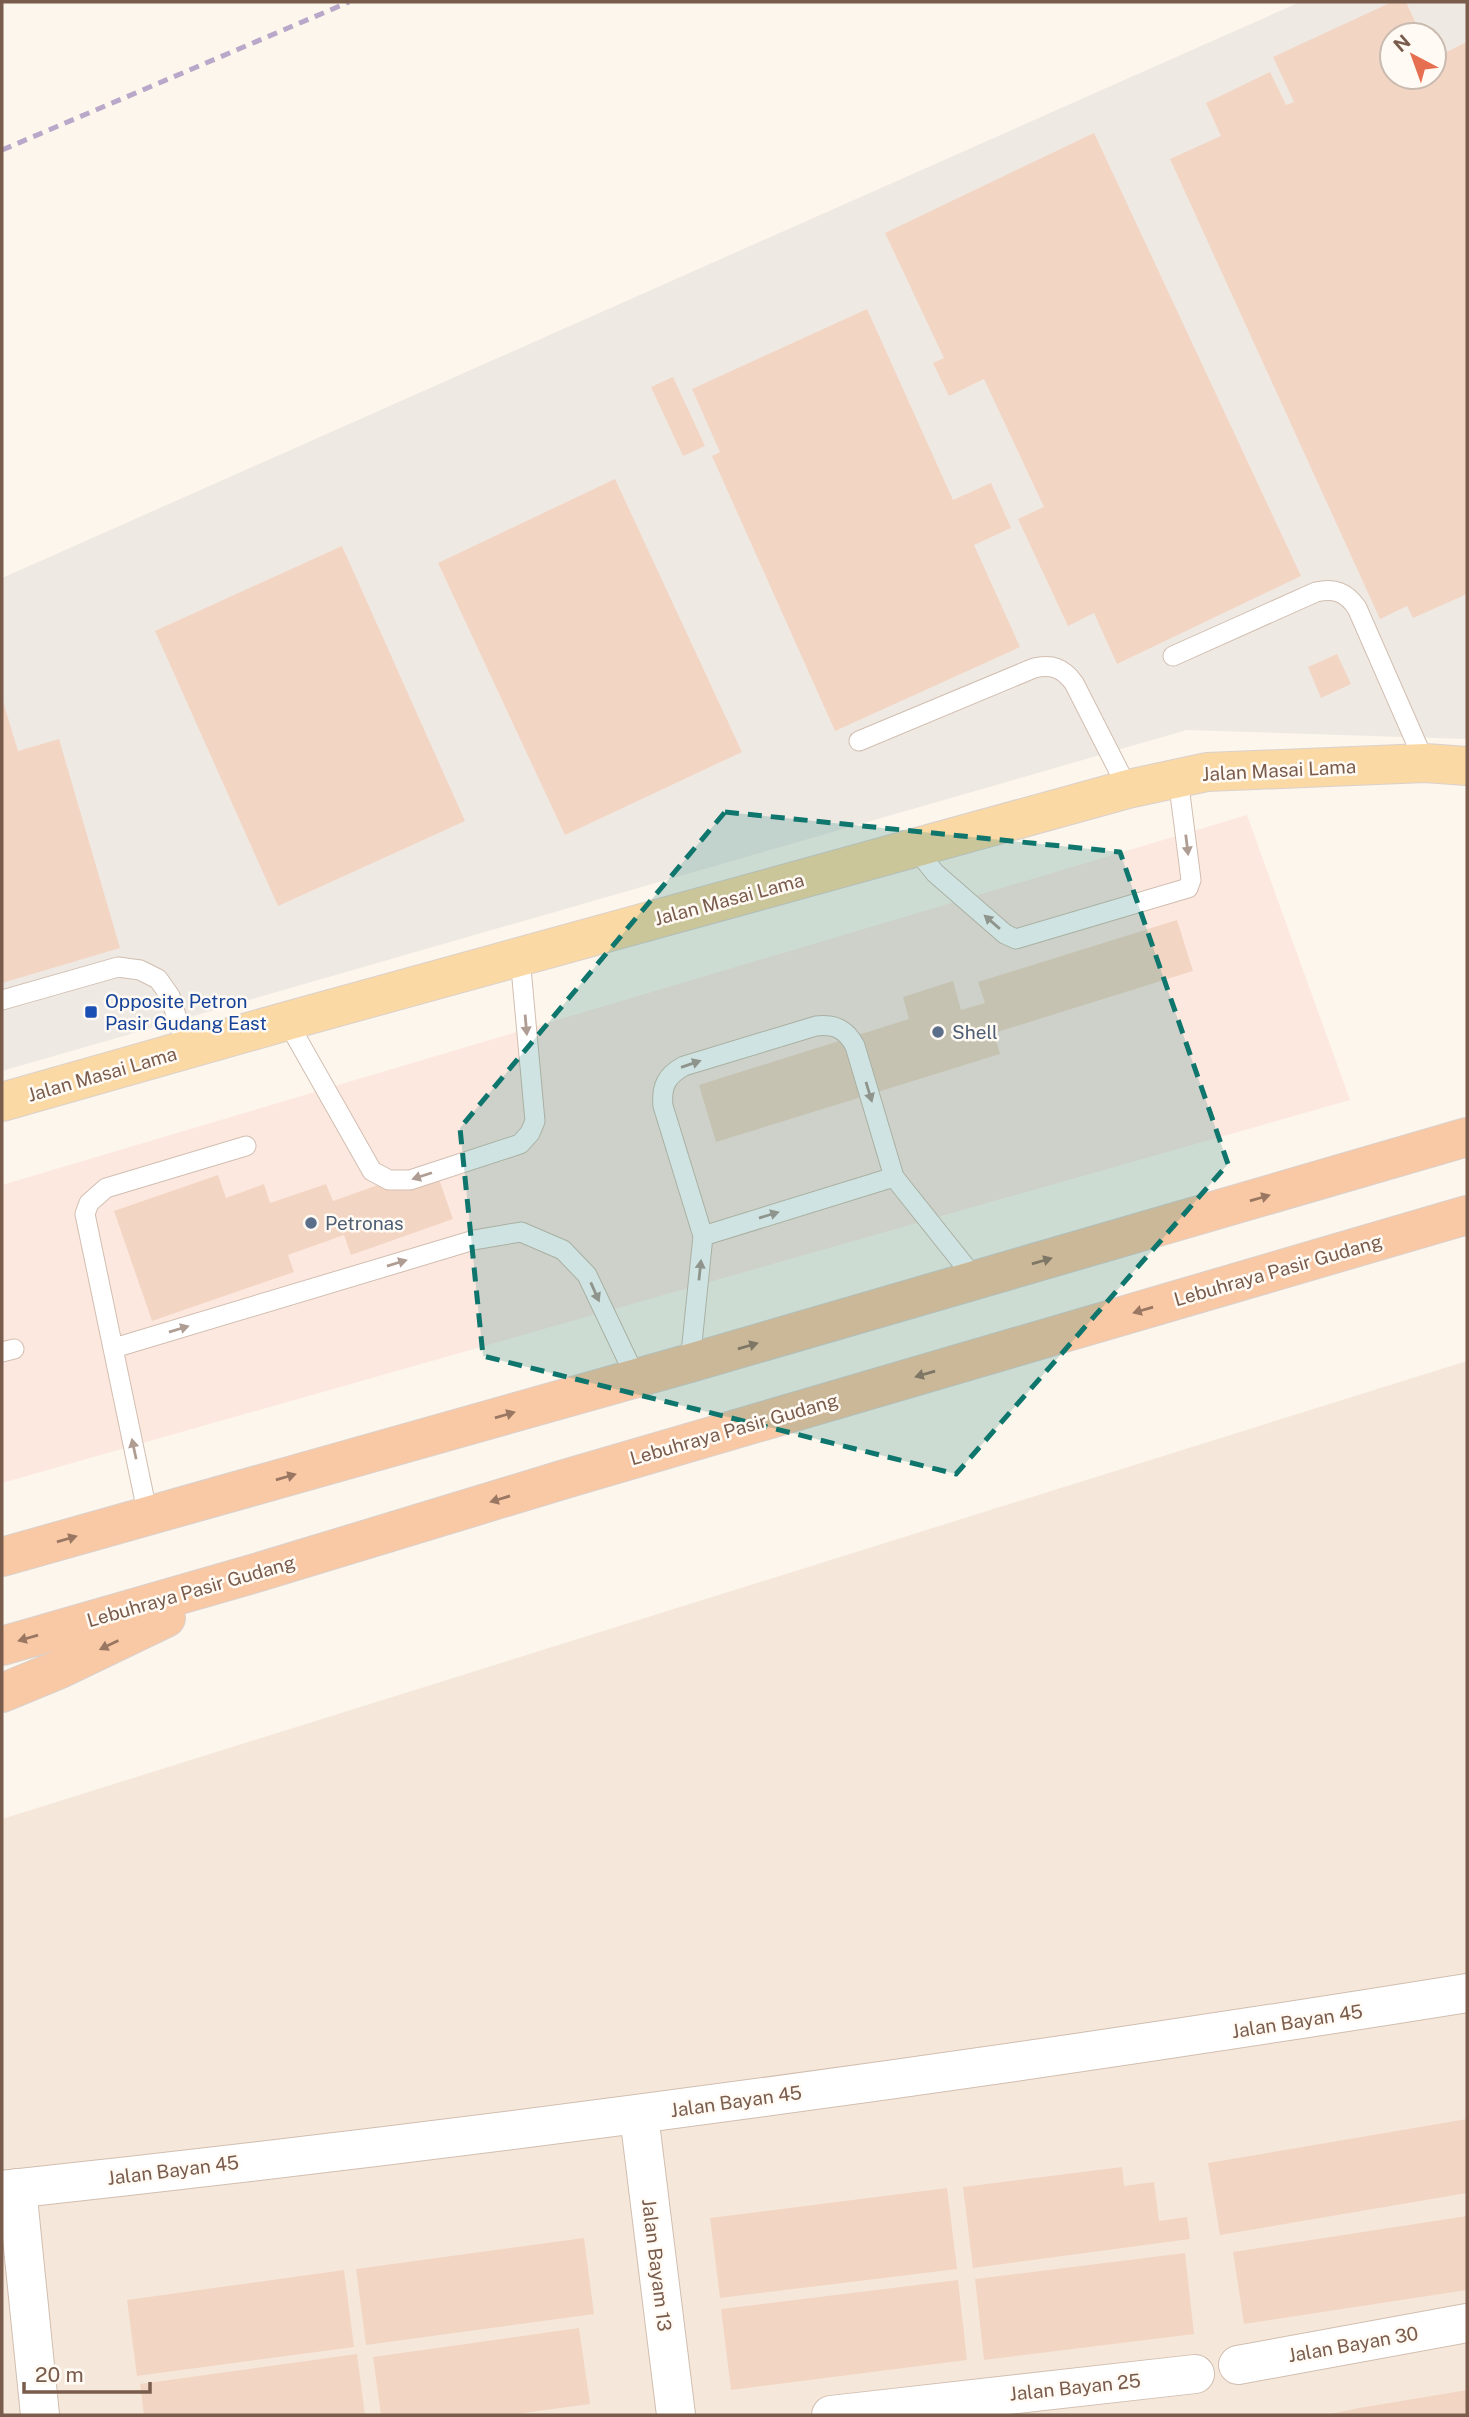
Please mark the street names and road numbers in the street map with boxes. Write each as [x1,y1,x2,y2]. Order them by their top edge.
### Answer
street label: Jalan Masai Lama [1201,755,1357,785]
street label: Jalan Masai Lama [652,868,806,930]
street label: Jalan Masai Lama [25,1042,179,1106]
street label: Lebuhraya Pasir Gudang [1171,1230,1385,1310]
street label: Lebuhraya Pasir Gudang [627,1389,841,1469]
street label: Lebuhraya Pasir Gudang [84,1551,298,1631]
street label: Jalan Bayan 45 [1230,2000,1364,2042]
street label: Jalan Bayan 45 [669,2081,803,2121]
street label: Jalan Bayan 45 [106,2151,240,2189]
street label: Jalan Bayam 13 [638,2197,676,2333]
street label: Jalan Bayan 30 [1286,2322,1420,2366]
street label: Jalan Bayan 25 [1008,2369,1142,2405]

